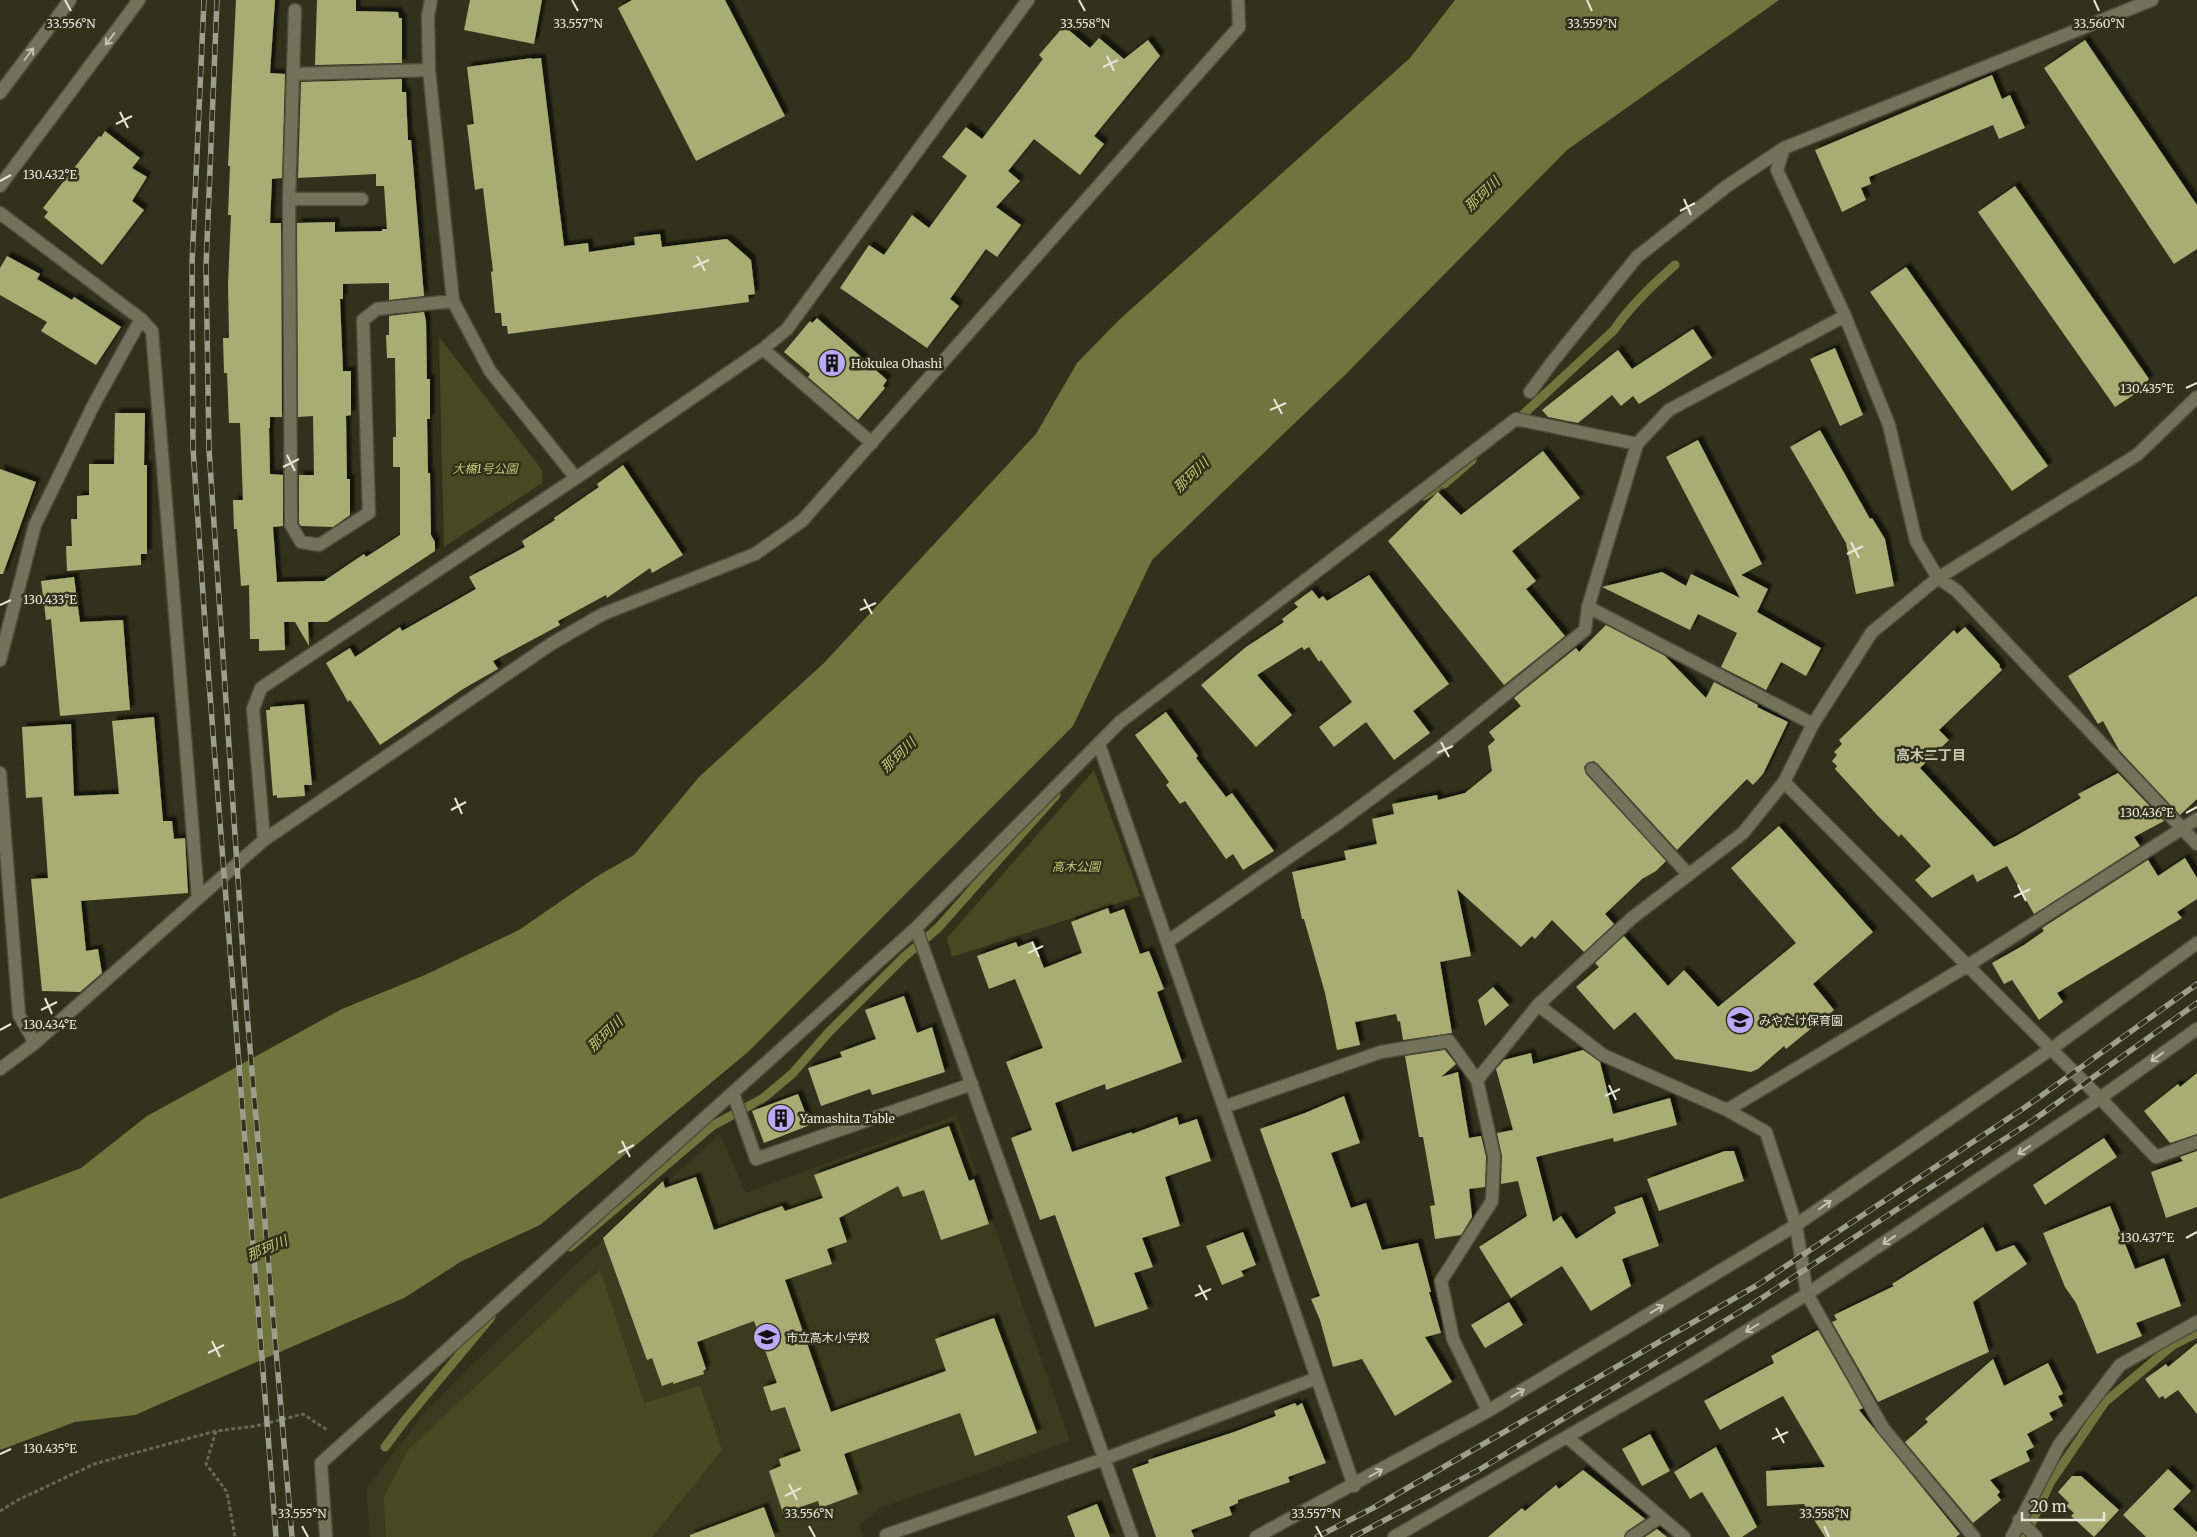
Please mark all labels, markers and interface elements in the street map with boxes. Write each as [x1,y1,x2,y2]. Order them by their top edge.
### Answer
text: 33.556°N [46,16,96,31]
text: 33.557°N [553,16,604,31]
text: 33.558°N [1060,16,1111,31]
text: 33.559°N [1567,16,1618,31]
text: 33.560°N [2073,16,2125,31]
one-way arrow [105,32,115,46]
one-way arrow [24,48,35,61]
text: 130.432°E [23,167,77,182]
water label: 那珂川 [1461,172,1505,215]
building icon: Hokulea Ohashi [817,348,847,378]
place label: Hokulea Ohashi [851,356,942,371]
text: 130.435°E [2120,381,2174,396]
water label: 那珂川 [1170,453,1214,496]
park label: 大橋1号公園 [452,461,520,476]
text: 130.433°E [23,592,77,607]
water label: 那珂川 [877,733,921,776]
district label: 高木二丁目 [1896,746,1966,764]
text: 130.436°E [2120,805,2174,820]
park label: 高木公園 [1052,859,1102,874]
school or university icon: みやたけ保育園 [1725,1005,1755,1035]
water label: 那珂川 [584,1012,628,1055]
place label: みやたけ保育園 [1759,1013,1843,1028]
text: 130.434°E [23,1017,77,1032]
one-way arrow [2151,1052,2165,1062]
building icon: Yamashita Table [766,1103,796,1133]
place label: Yamashita Table [799,1111,895,1126]
one-way arrow [2017,1145,2031,1155]
one-way arrow [1817,1200,1831,1210]
text: 130.437°E [2120,1230,2174,1245]
water label: 那珂川 [244,1231,292,1264]
one-way arrow [1882,1235,1896,1245]
one-way arrow [1649,1304,1663,1314]
school or university icon: 市立高木小学校 [752,1322,782,1352]
one-way arrow [1746,1324,1760,1334]
place label: 市立高木小学校 [786,1330,870,1345]
one-way arrow [1510,1388,1524,1398]
text: 130.435°E [23,1441,77,1456]
one-way arrow [1369,1468,1383,1478]
scale bar [2022,1490,2104,1522]
text: 20 m [2030,1497,2067,1516]
text: 33.555°N [277,1506,327,1521]
text: 33.556°N [784,1506,834,1521]
text: 33.557°N [1291,1506,1342,1521]
text: 33.558°N [1799,1506,1850,1521]

